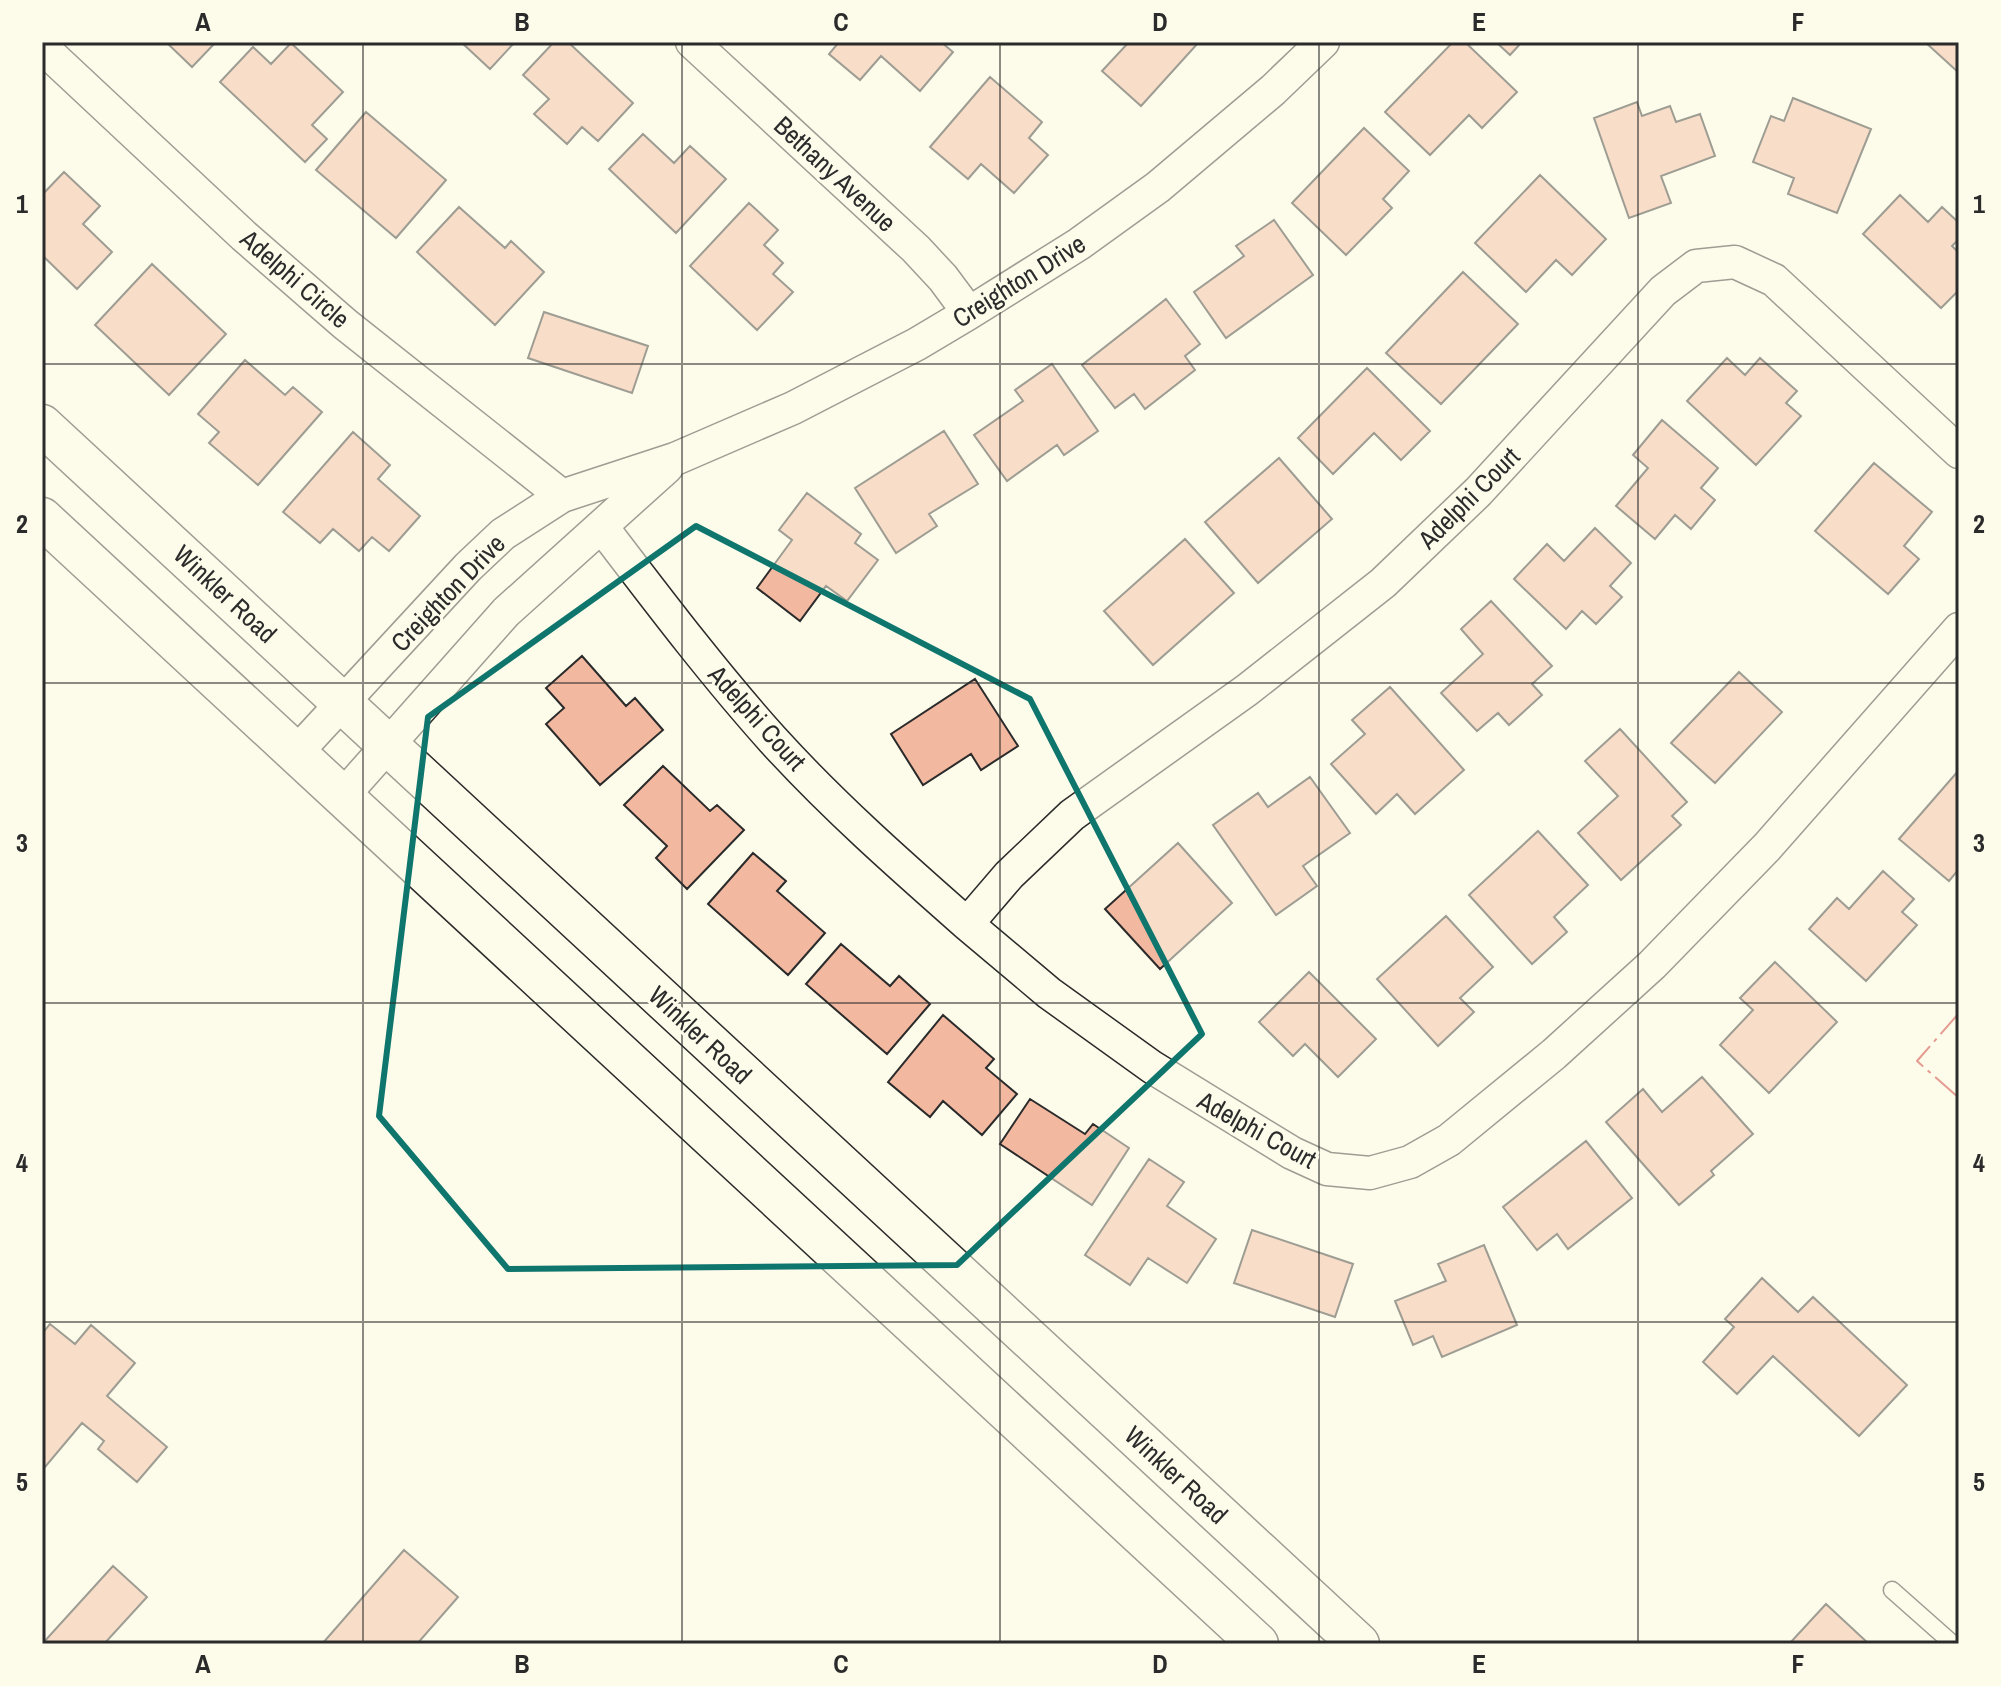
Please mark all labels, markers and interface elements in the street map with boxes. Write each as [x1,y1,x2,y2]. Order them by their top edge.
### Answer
text: A [195,4,211,39]
text: B [514,4,530,39]
text: C [833,4,849,39]
text: D [1152,4,1168,39]
text: E [1472,4,1486,39]
text: F [1791,4,1805,39]
street label: Bethany Avenue [767,108,904,239]
text: 1 [16,186,28,221]
text: 1 [1973,186,1985,221]
street label: Adelphi Circle [233,221,357,336]
street label: Creighton Drive [946,226,1092,335]
street label: Adelphi Court [1409,439,1527,557]
text: 2 [16,506,28,541]
text: 2 [1973,506,1985,541]
street label: Creighton Drive [383,526,513,659]
street label: Winkler Road [166,537,285,650]
street label: Adelphi Court [700,657,814,778]
text: 3 [16,825,28,860]
text: 3 [1973,825,1985,860]
street label: Winkler Road [641,978,760,1091]
street label: Adelphi Court [1191,1082,1323,1177]
text: 4 [16,1145,28,1180]
text: 4 [1973,1145,1985,1180]
street label: Winkler Road [1117,1418,1236,1531]
text: 5 [16,1464,28,1499]
text: 5 [1973,1464,1985,1499]
text: A [195,1646,211,1681]
text: B [514,1646,530,1681]
text: C [833,1646,849,1681]
text: D [1152,1646,1168,1681]
text: E [1472,1646,1486,1681]
text: F [1791,1646,1805,1681]

